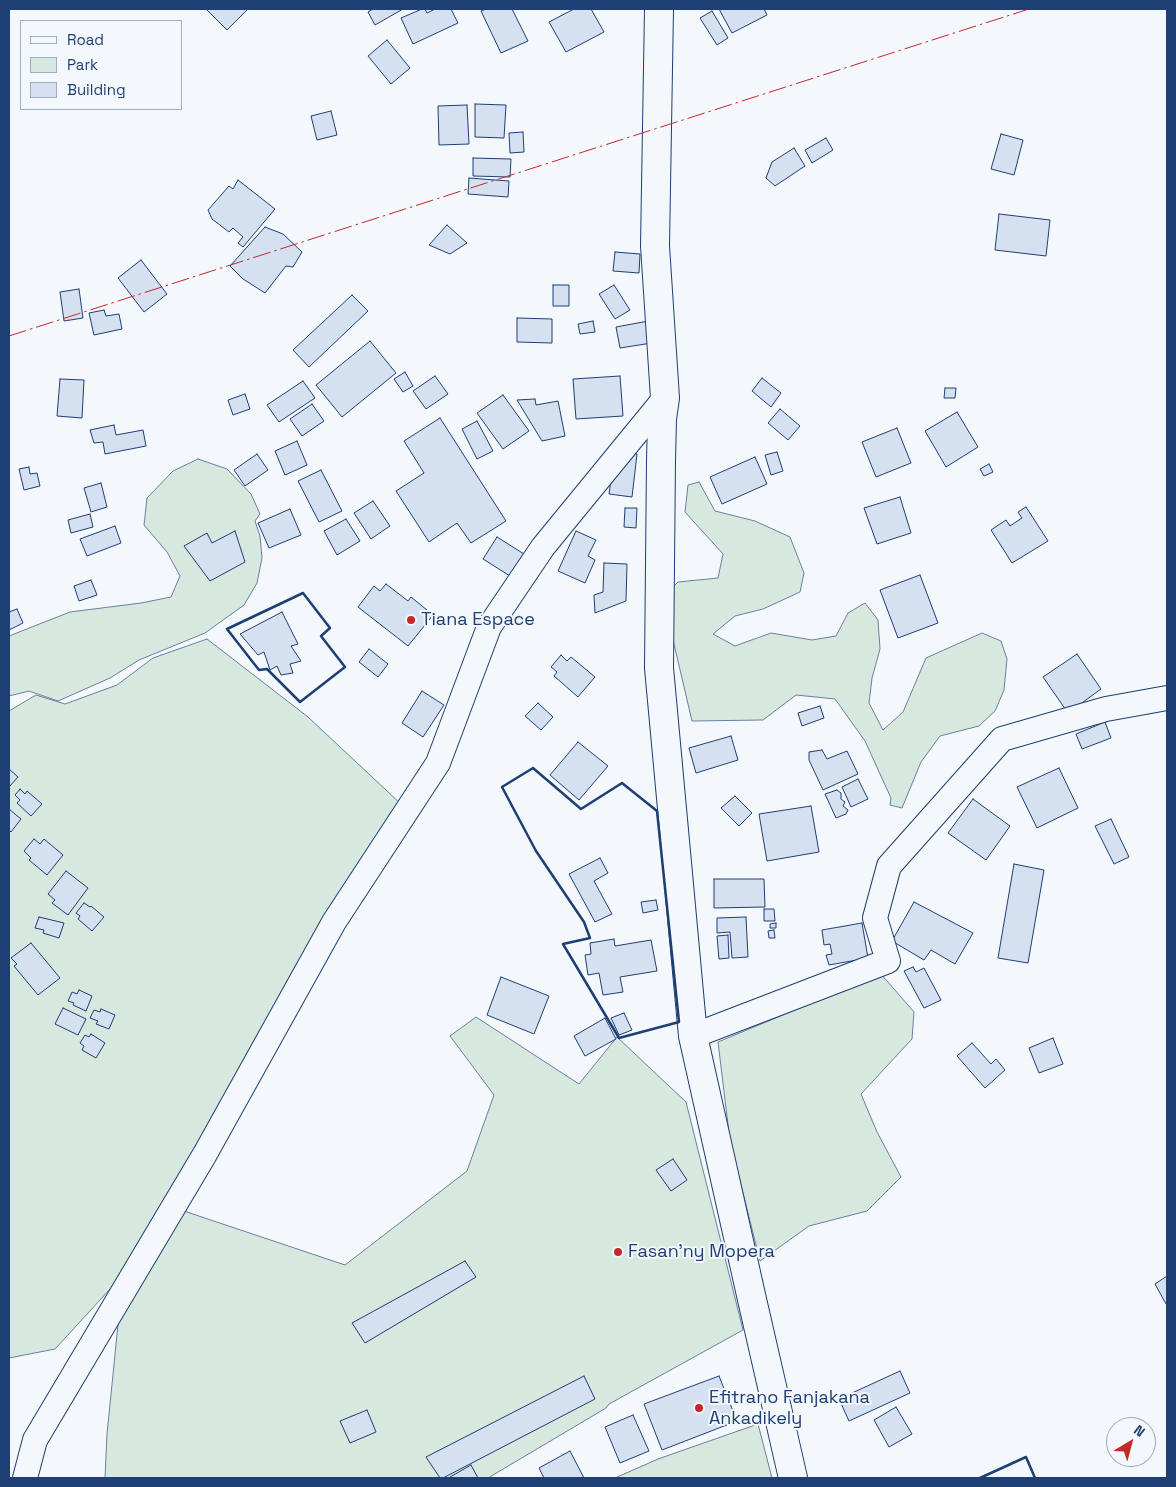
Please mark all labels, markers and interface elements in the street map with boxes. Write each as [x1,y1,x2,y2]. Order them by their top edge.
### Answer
legend [20,20,182,110]
text: Road [67,30,104,49]
text: Park [67,55,98,74]
text: Building [67,80,126,99]
place label: Tiana Espace [421,609,535,631]
marker: Tiana Espace [405,614,417,626]
place label: Fasan'ny Mopera [628,1241,775,1263]
marker: Fasan'ny Mopera [612,1246,624,1258]
place label: Efitrano Fanjakana Ankadikely [709,1387,870,1430]
marker: Efitrano Fanjakana Ankadikely [693,1402,705,1414]
north arrow [1106,1417,1156,1467]
text: N [1130,1421,1149,1441]

